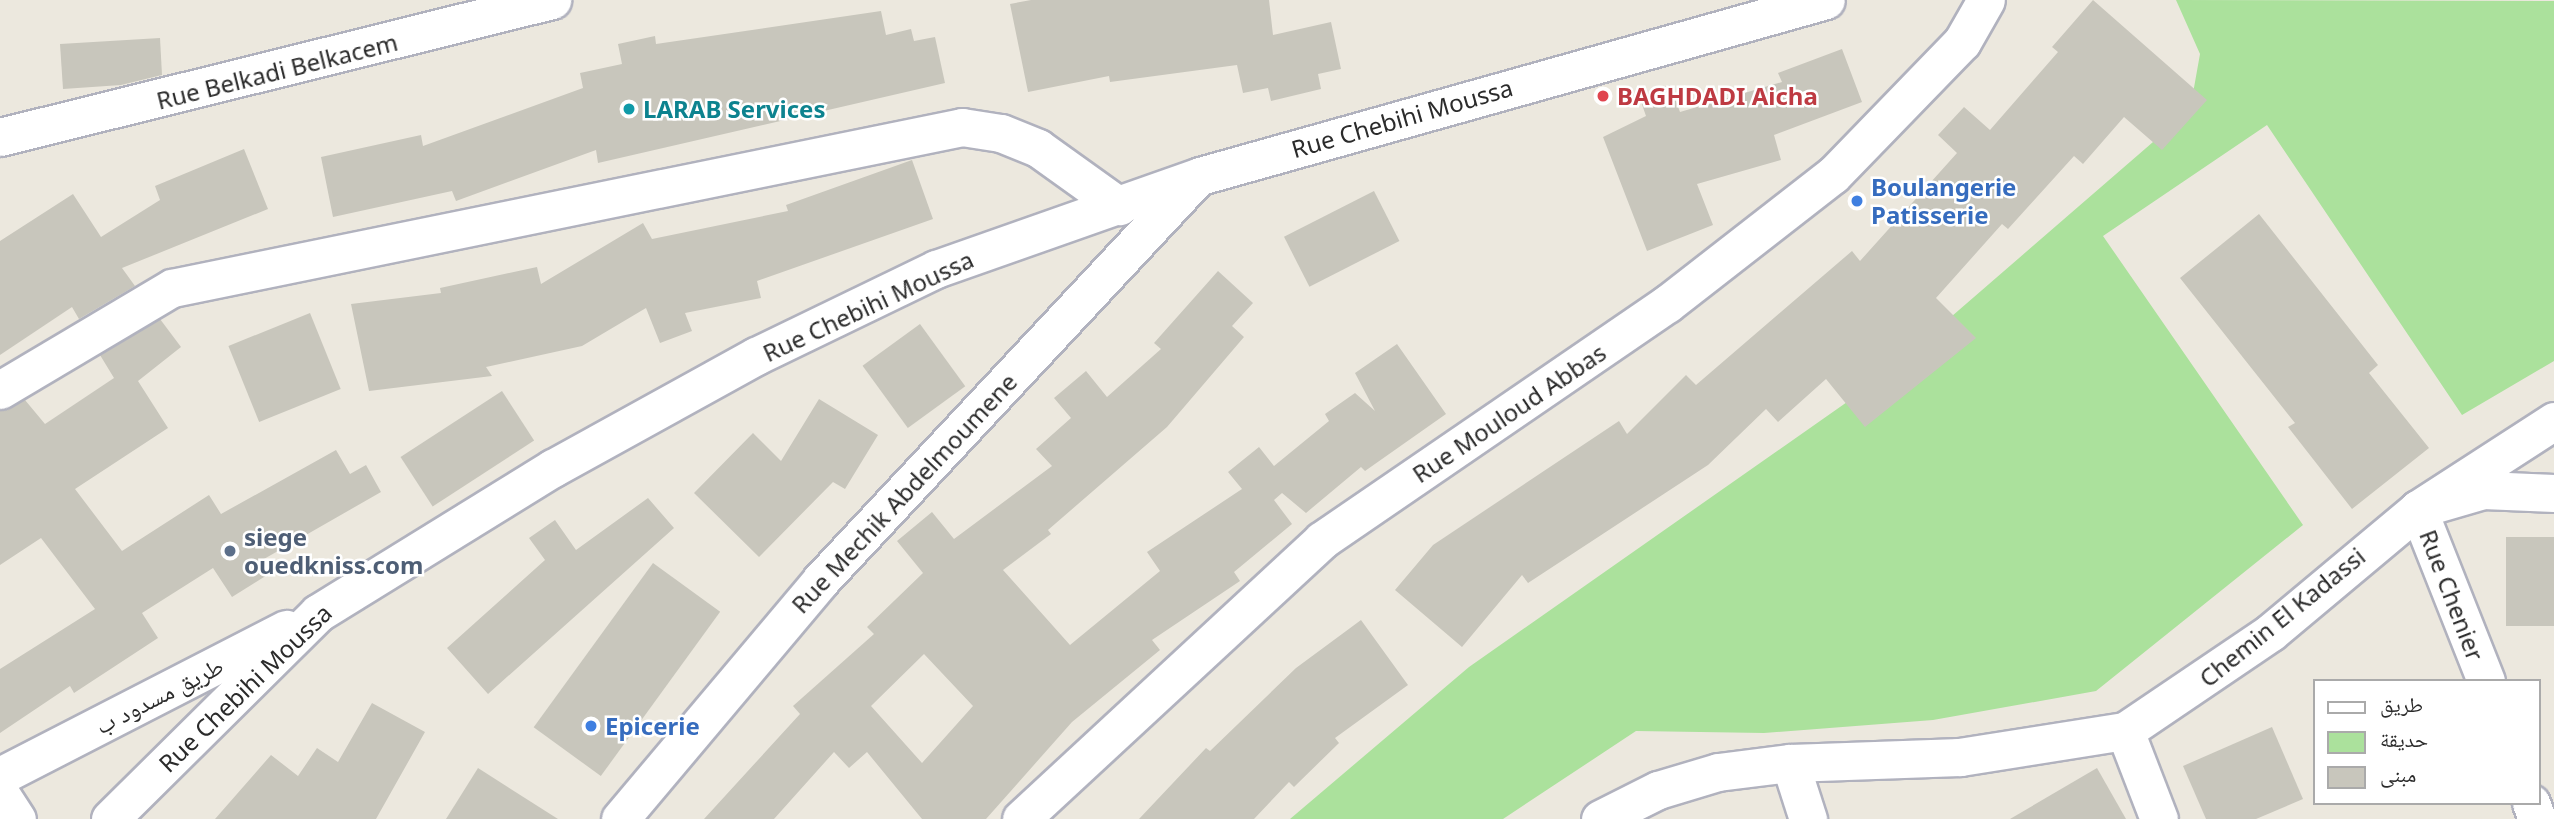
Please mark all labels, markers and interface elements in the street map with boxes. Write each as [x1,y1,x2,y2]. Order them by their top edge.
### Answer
street label: Rue Belkadi Belkacem [153,27,401,115]
street label: Rue Chebihi Moussa [1288,73,1516,163]
place label: BAGHDADI Aicha [1617,82,1818,110]
marker: BAGHDADI Aicha [1595,88,1611,104]
place label: LARAB Services [643,95,825,123]
marker: LARAB Services [621,101,637,117]
place label: Boulangerie Patisserie [1871,173,2016,229]
marker: Boulangerie Patisserie [1849,193,1865,209]
street label: Rue Chebihi Moussa [758,245,978,367]
street label: Rue Mouloud Abbas [1407,338,1611,488]
street label: Rue Mechik Abdelmoumene [785,367,1023,619]
place label: siege ouedkniss.com [244,523,423,579]
street label: Rue Chenier [2414,526,2490,664]
street label: Chemin El Kadassi [2193,541,2371,693]
marker: siege ouedkniss.com [222,543,238,559]
street label: Rue Chebihi Moussa [153,598,337,778]
street label: طريق مسدود ب [90,650,228,740]
legend [2312,679,2540,805]
text: طريق [2380,690,2423,718]
place label: Epicerie [605,712,700,740]
marker: Epicerie [583,718,599,734]
text: حديقة [2380,725,2428,753]
text: مبنى [2380,760,2416,788]

